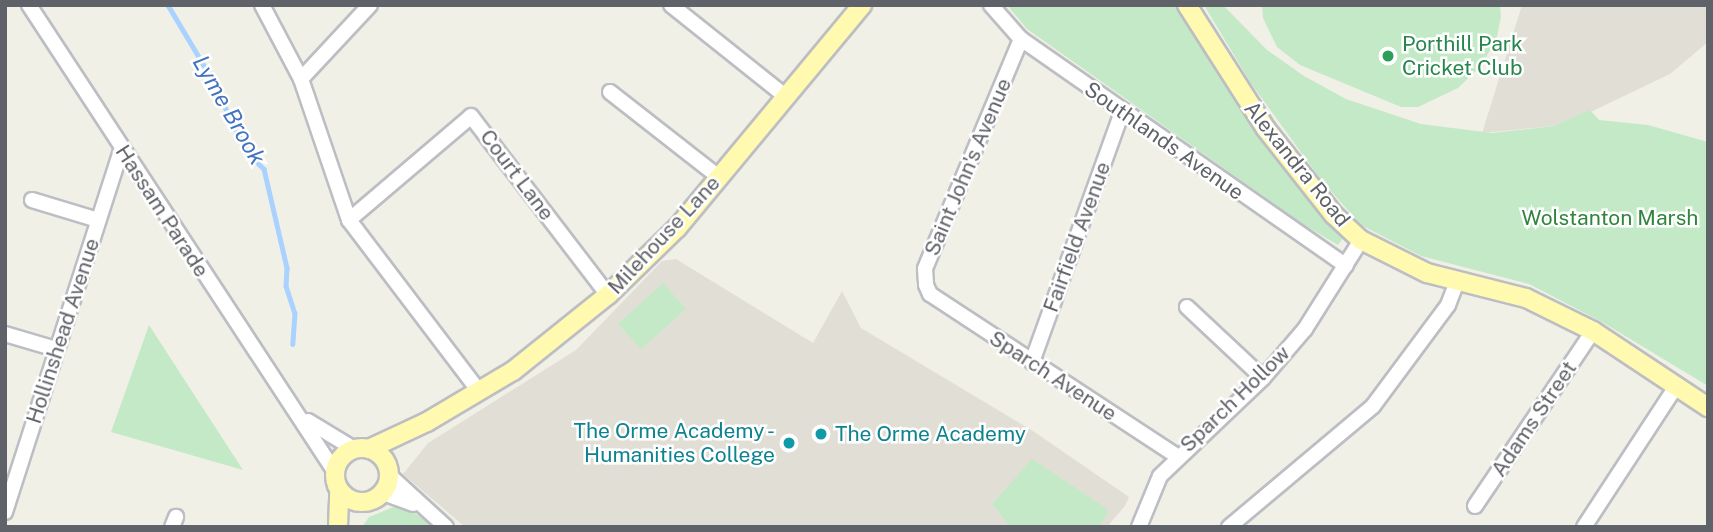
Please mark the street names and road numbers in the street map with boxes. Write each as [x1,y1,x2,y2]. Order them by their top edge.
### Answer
street label: Saint John's Avenue [919,74,1017,260]
street label: Southlands Avenue [1079,77,1249,205]
street label: Alexandra Road [1239,96,1355,232]
street label: Court Lane [475,125,559,225]
street label: Hassam Parade [110,140,214,282]
street label: Fairfield Avenue [1038,158,1116,316]
street label: Milehouse Lane [603,171,725,299]
street label: Hollinshead Avenue [21,235,105,427]
street label: Sparch Avenue [985,325,1121,427]
street label: Sparch Hollow [1175,340,1295,458]
street label: Adams Street [1486,356,1582,482]

